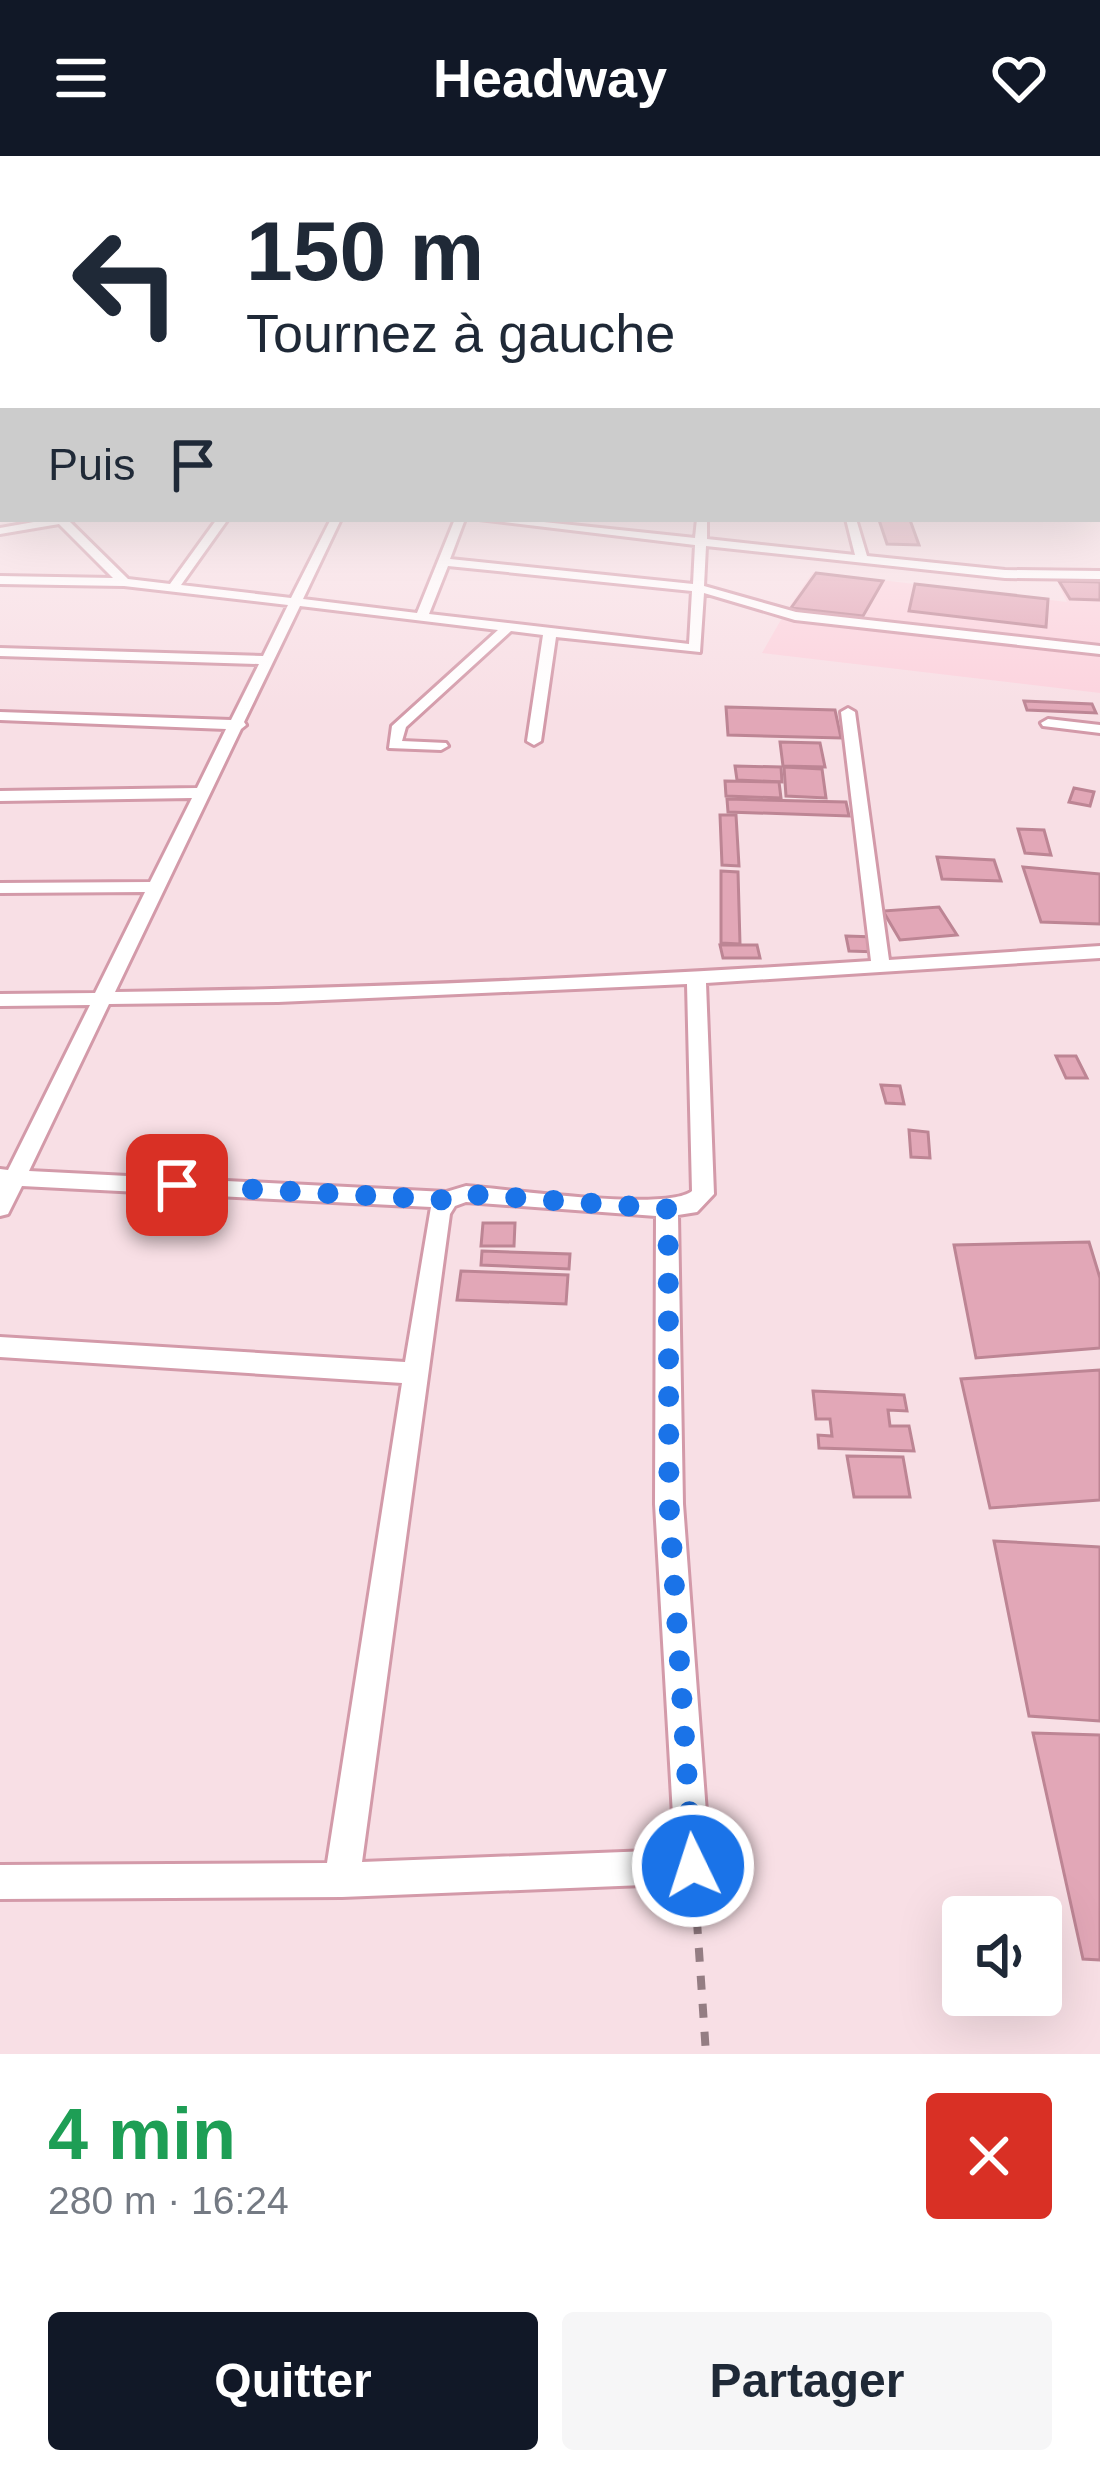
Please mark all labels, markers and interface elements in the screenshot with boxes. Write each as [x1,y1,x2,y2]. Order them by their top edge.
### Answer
icon: menu [48,45,114,111]
icon: heart [986,45,1052,111]
text: Headway [433,48,667,108]
icon: left [48,204,204,360]
text: 150 m [246,204,484,298]
text: Tournez à gauche [246,303,675,363]
icon: arrive [160,432,226,498]
text: Puis [48,439,136,490]
pin [126,1134,228,1236]
icon: arrive [144,1152,210,1218]
position arrow [630,1803,756,1929]
map controls [942,1896,1062,2016]
button: sound [942,1896,1062,2016]
button: close [926,2093,1052,2219]
text: 4 min [48,2094,236,2174]
text: 280 m · 16:24 [48,2179,289,2222]
button: Quitter [48,2312,538,2450]
button: Partager [562,2312,1052,2450]

